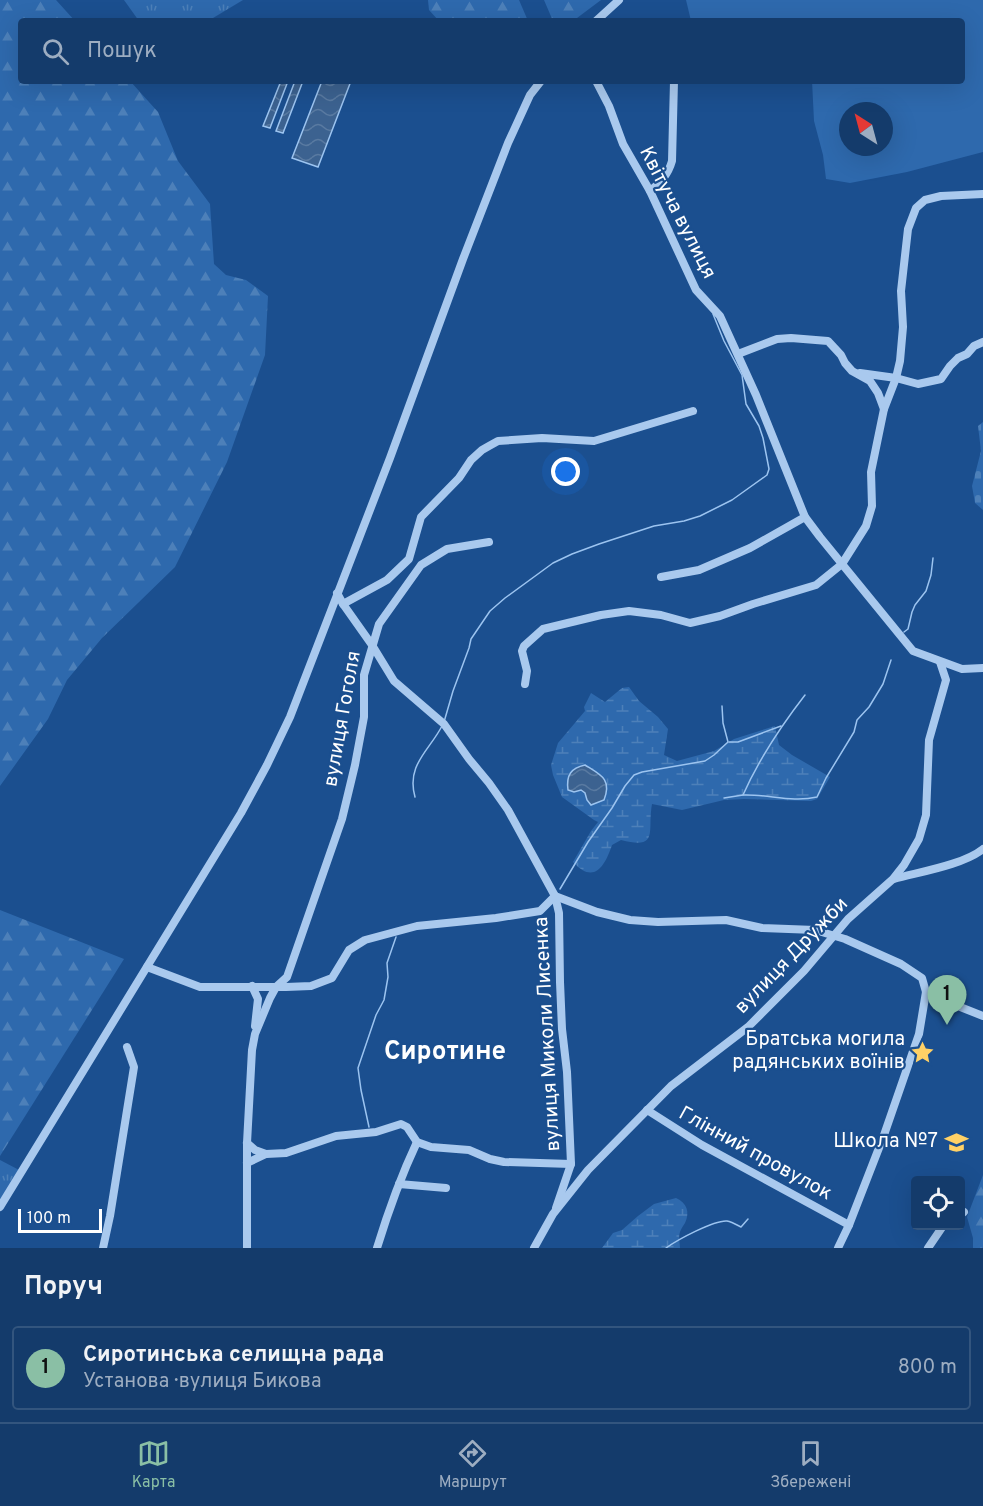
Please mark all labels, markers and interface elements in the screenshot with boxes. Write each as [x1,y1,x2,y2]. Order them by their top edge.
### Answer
search box [18,18,965,84]
icon: search [39,35,72,68]
text: Пошук [87,38,157,65]
north arrow [839,102,893,156]
street label: Квітуча вулиця [632,142,722,284]
your location [551,457,580,486]
street label: вулиця Гоголя [318,649,368,789]
street label: вулиця Дружби [730,892,854,1020]
street label: вулиця Миколи Лисенка [529,916,567,1152]
pin: 1 [928,976,966,1025]
place label: Братська могила радянських воїнів [732,1027,905,1076]
district label: Сиротине [384,1036,506,1069]
place icon: Братська могила радянських воїнів [910,1039,936,1065]
street label: Глінний провулок [674,1101,836,1207]
place label: Школа №7 [833,1129,938,1155]
school or university icon: Школа №7 [943,1129,969,1155]
map controls [911,1176,965,1230]
button: locate [911,1176,965,1230]
scale bar [18,1206,102,1234]
text: 100 m [27,1209,71,1229]
text: Поруч [24,1271,103,1304]
text: Сиротинська селищна рада [83,1342,384,1369]
text: 1 [42,1355,50,1381]
text: 800 m [898,1355,957,1381]
text: Установа · вулиця Бикова [83,1369,322,1395]
tab: Карта [132,1437,175,1493]
tab: Маршрут [439,1437,507,1493]
tab: Збережені [770,1437,851,1493]

